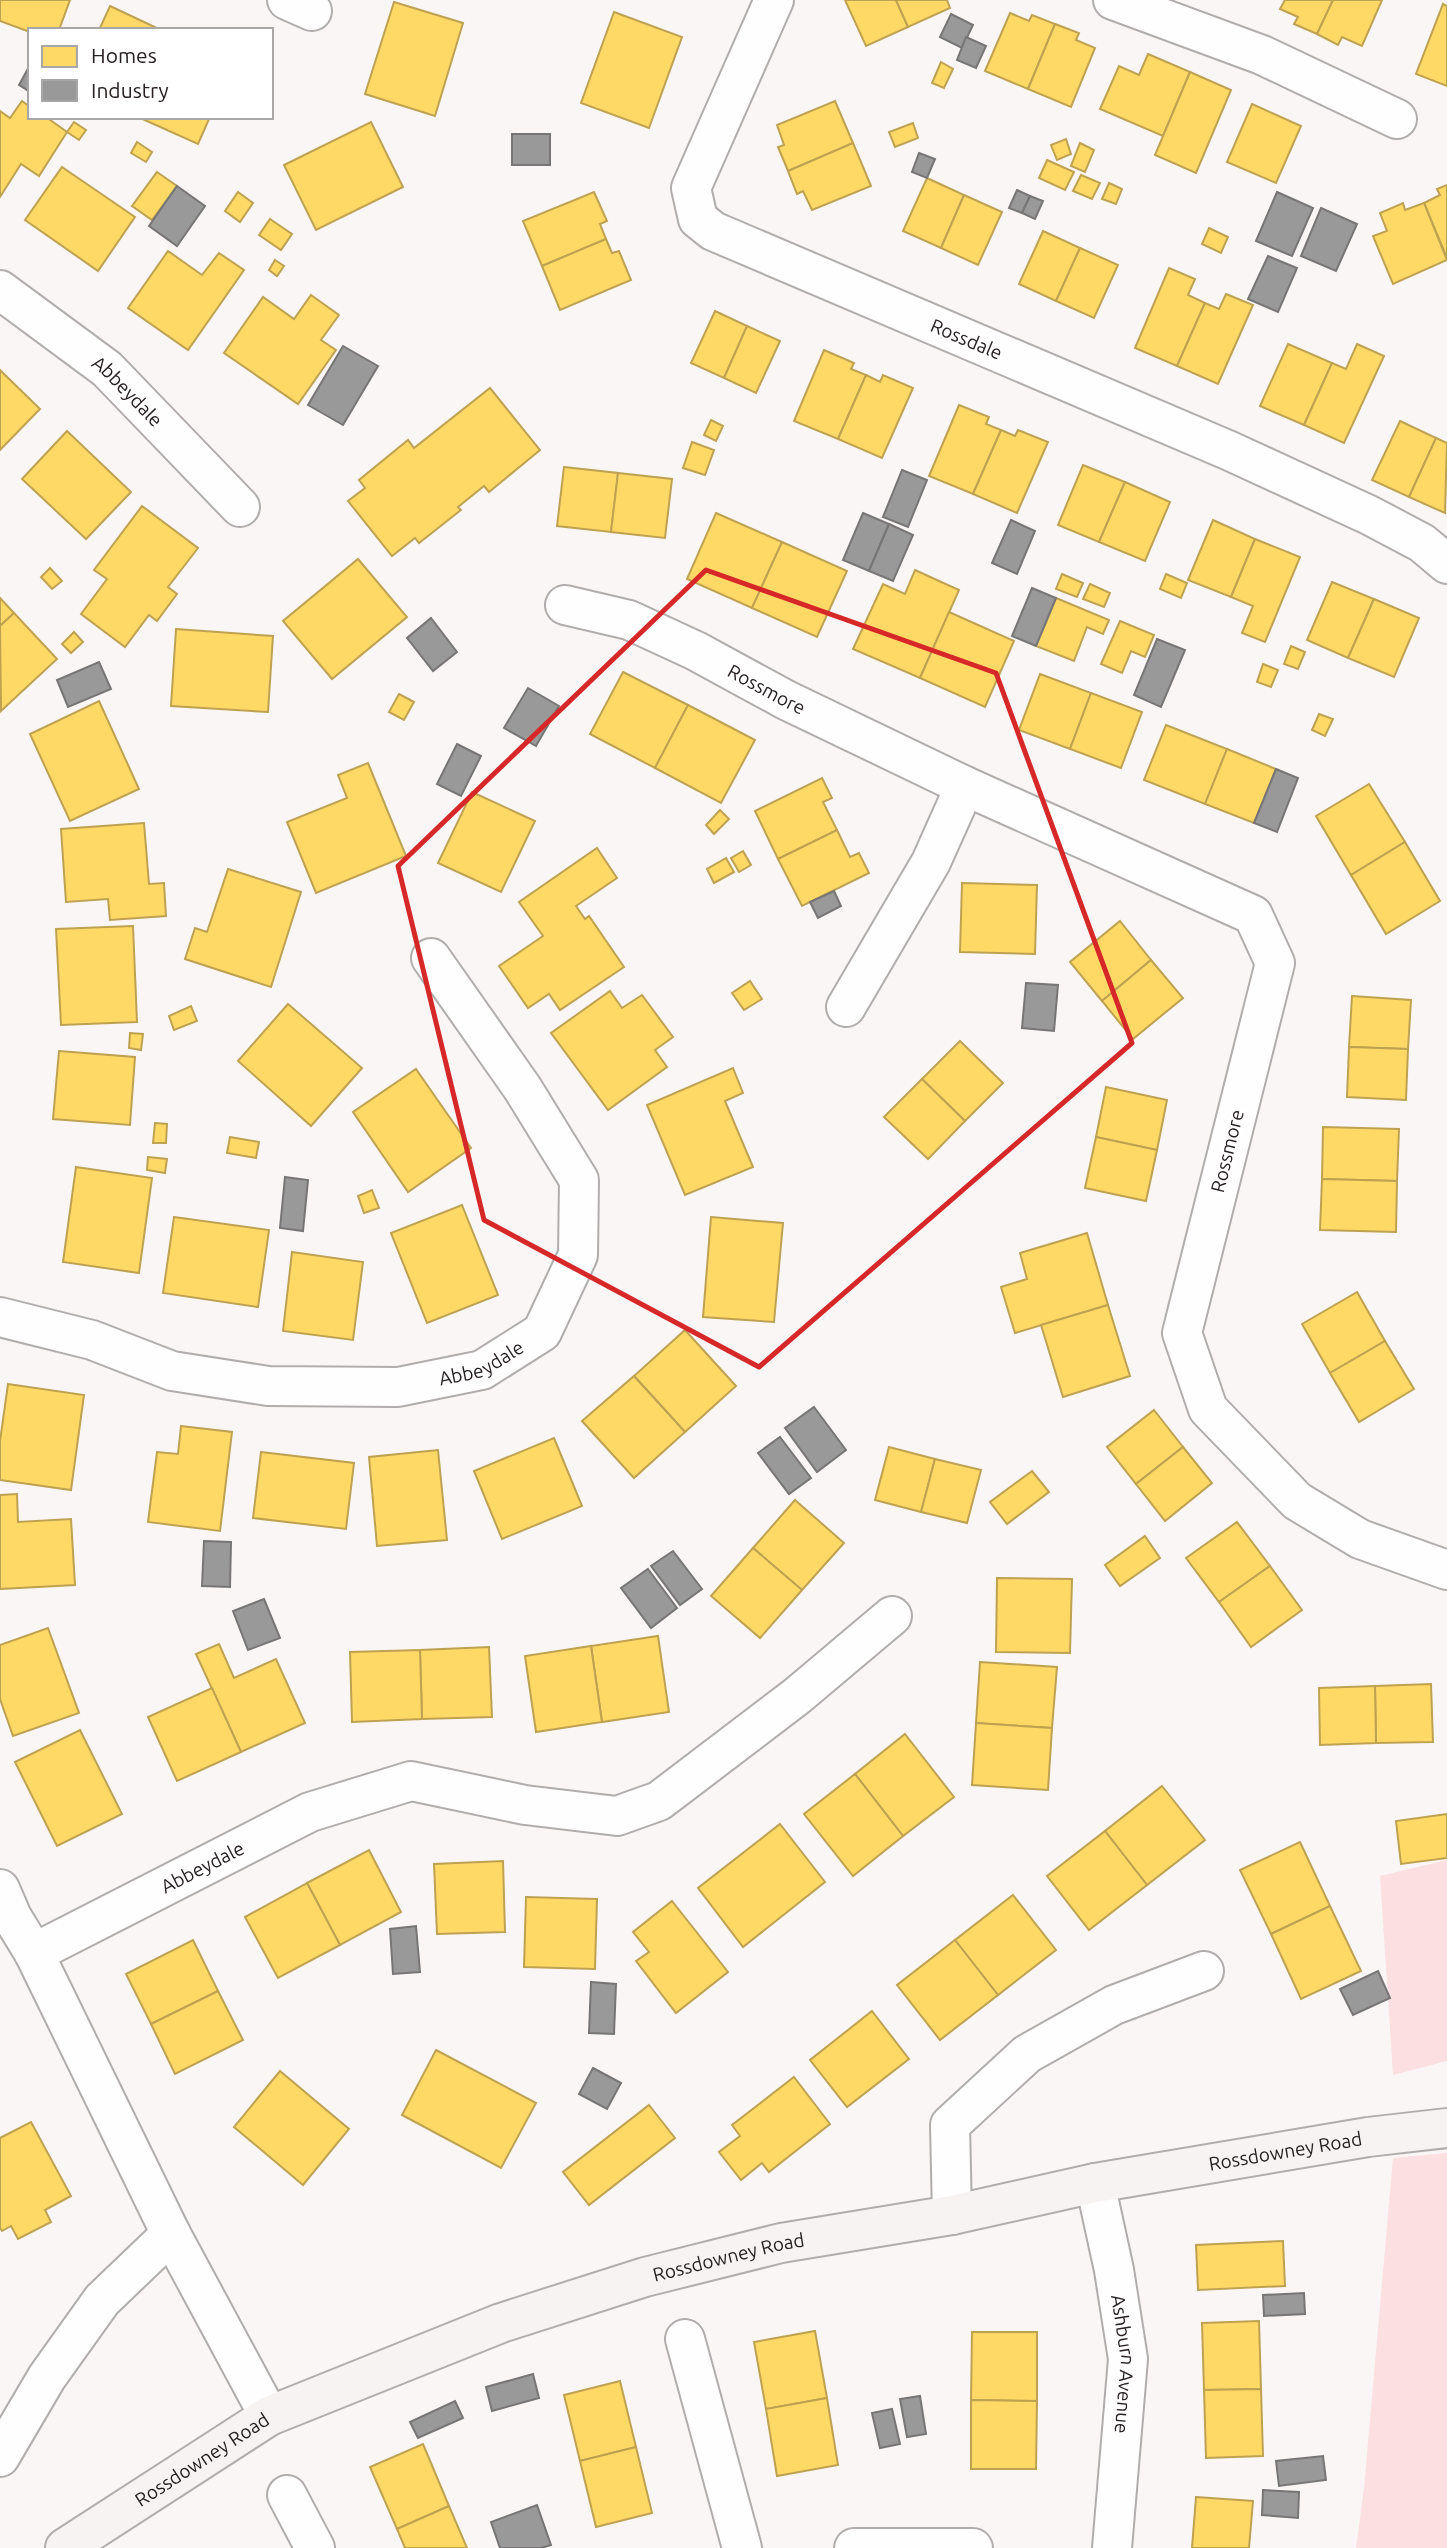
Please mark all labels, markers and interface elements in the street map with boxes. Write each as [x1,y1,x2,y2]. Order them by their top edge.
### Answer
legend [28,28,273,119]
text: Homes [91,43,157,67]
text: Industry [91,78,169,102]
street label: Rossdale [927,314,1006,364]
street label: Abbeydale [88,351,167,431]
street label: Rossmore [724,660,809,719]
street label: Rossmore [1206,1107,1248,1195]
street label: Abbeydale [437,1336,527,1389]
street label: Abbeydale [157,1837,248,1897]
street label: Rossdowney Road [1207,2127,1364,2175]
street label: Rossdowney Road [650,2228,806,2286]
street label: Ashburn Avenue [1107,2293,1139,2435]
street label: Rossdowney Road [131,2408,273,2511]

